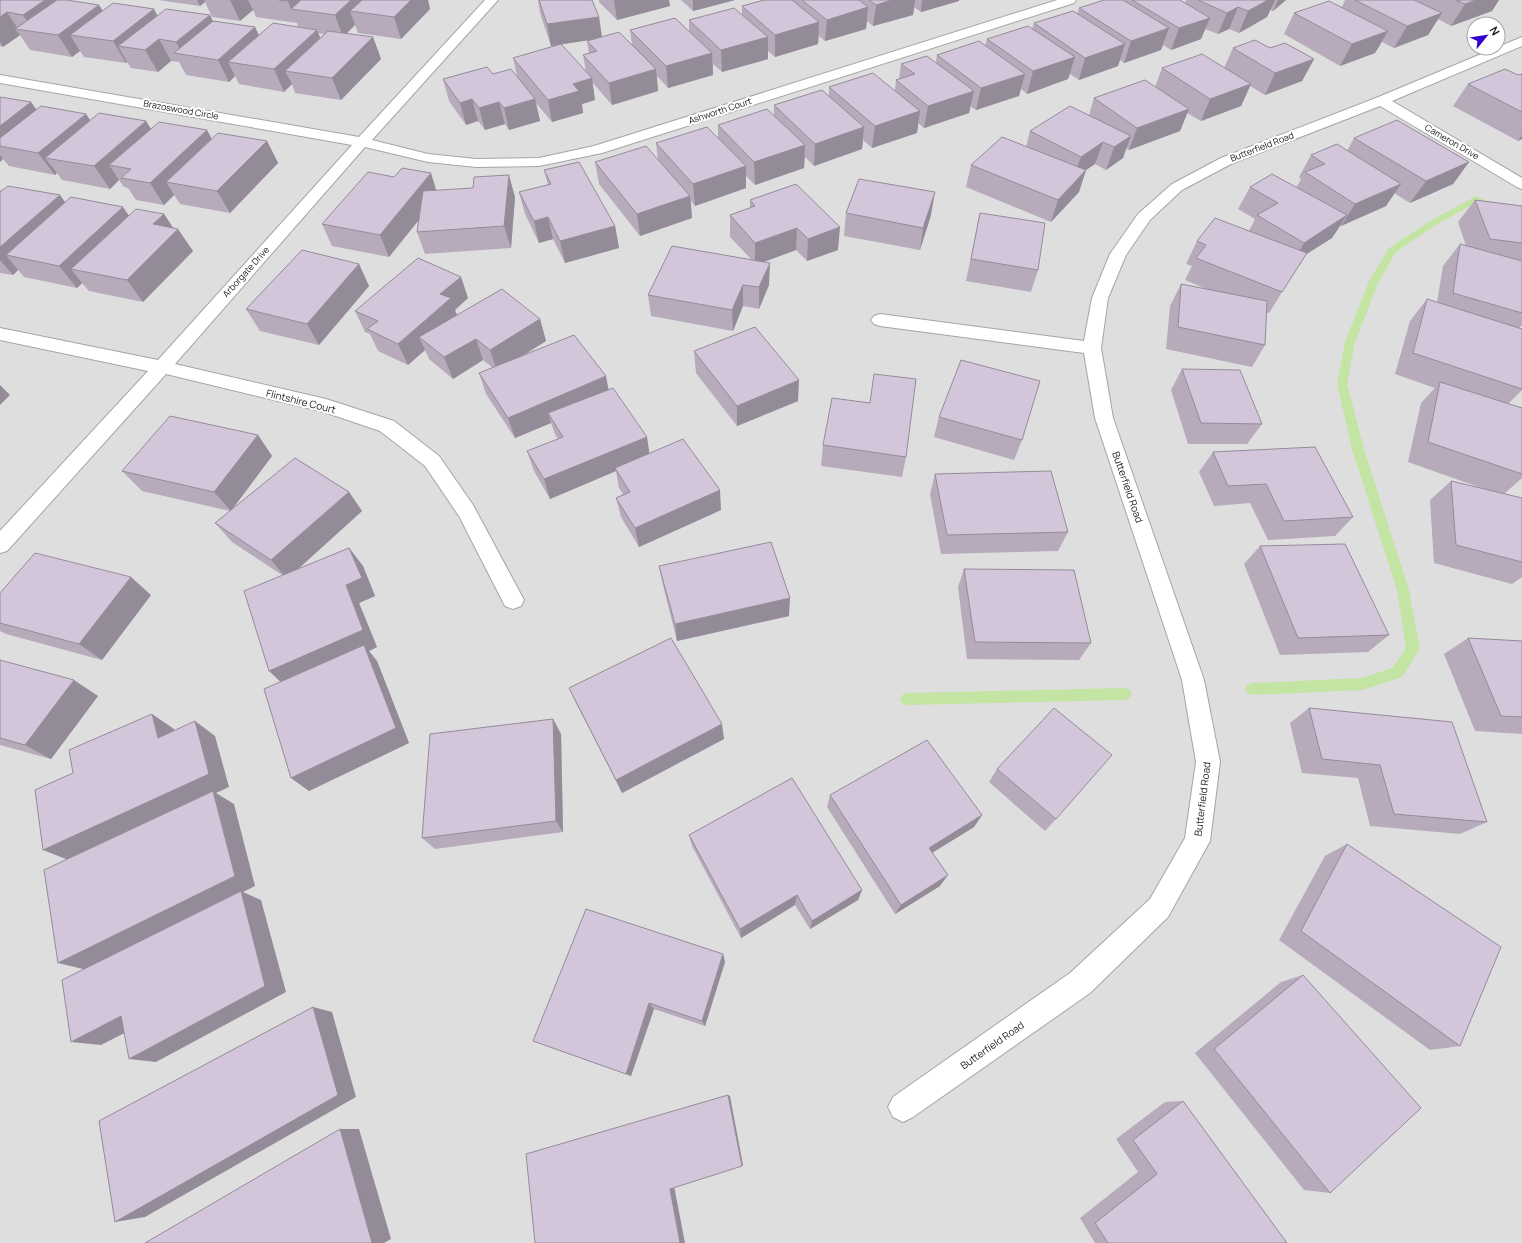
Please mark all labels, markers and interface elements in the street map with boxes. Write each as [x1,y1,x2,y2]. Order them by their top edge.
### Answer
north arrow [1466,16,1506,56]
text: N [1487,24,1504,38]
street label: Ashworth Court [687,94,754,127]
street label: Brazoswood Circle [142,96,220,123]
street label: Cameron Drive [1423,121,1482,162]
street label: Butterfield Road [1228,128,1296,165]
street label: Arborgate Drive [219,243,272,300]
street label: Flintshire Court [265,386,337,416]
street label: Butterfield Road [1109,449,1147,525]
street label: Butterfield Road [1190,761,1214,837]
street label: Butterfield Road [957,1018,1027,1072]

